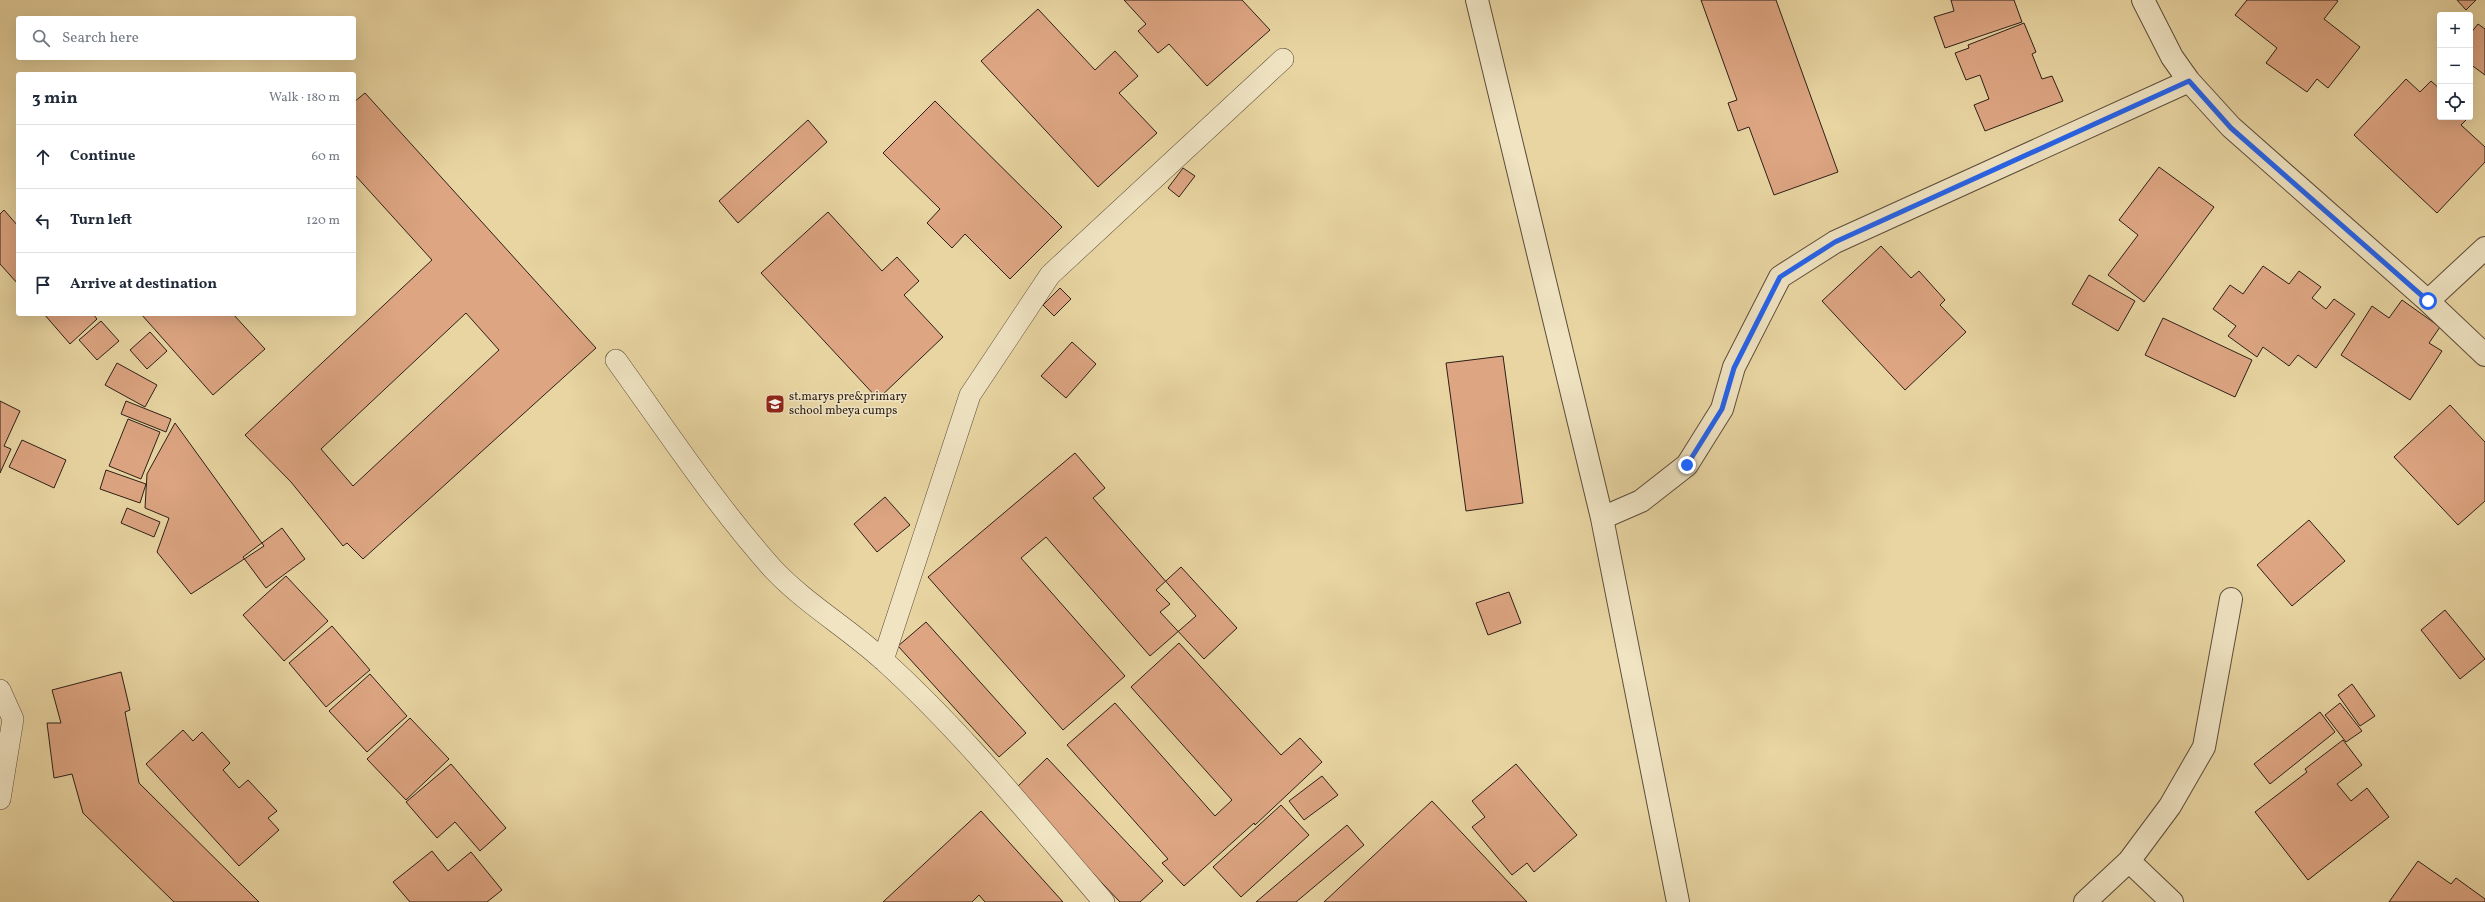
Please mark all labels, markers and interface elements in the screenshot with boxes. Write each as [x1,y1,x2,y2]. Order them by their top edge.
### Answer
map controls [2437,12,2473,120]
button: + [2437,12,2473,48]
search box [16,16,356,60]
icon: search [30,27,52,49]
text: Search here [62,28,139,49]
button: − [2437,48,2473,84]
button: locate [2437,84,2473,120]
text: 3 min [32,87,78,110]
text: Walk · 180 m [269,89,340,107]
icon: ahead [32,146,54,168]
text: Continue [70,146,135,167]
text: 60 m [312,148,340,166]
icon: left [32,210,54,232]
text: Turn left [70,210,132,231]
text: 120 m [306,212,340,230]
icon: arrive [32,274,54,296]
text: Arrive at destination [70,274,217,295]
route start [2419,292,2437,310]
place label: st.marys pre&primary school mbeya cumps [789,389,907,419]
school or university icon: st.marys pre&primary school mbeya cumps [764,393,786,415]
route end [1678,456,1696,474]

